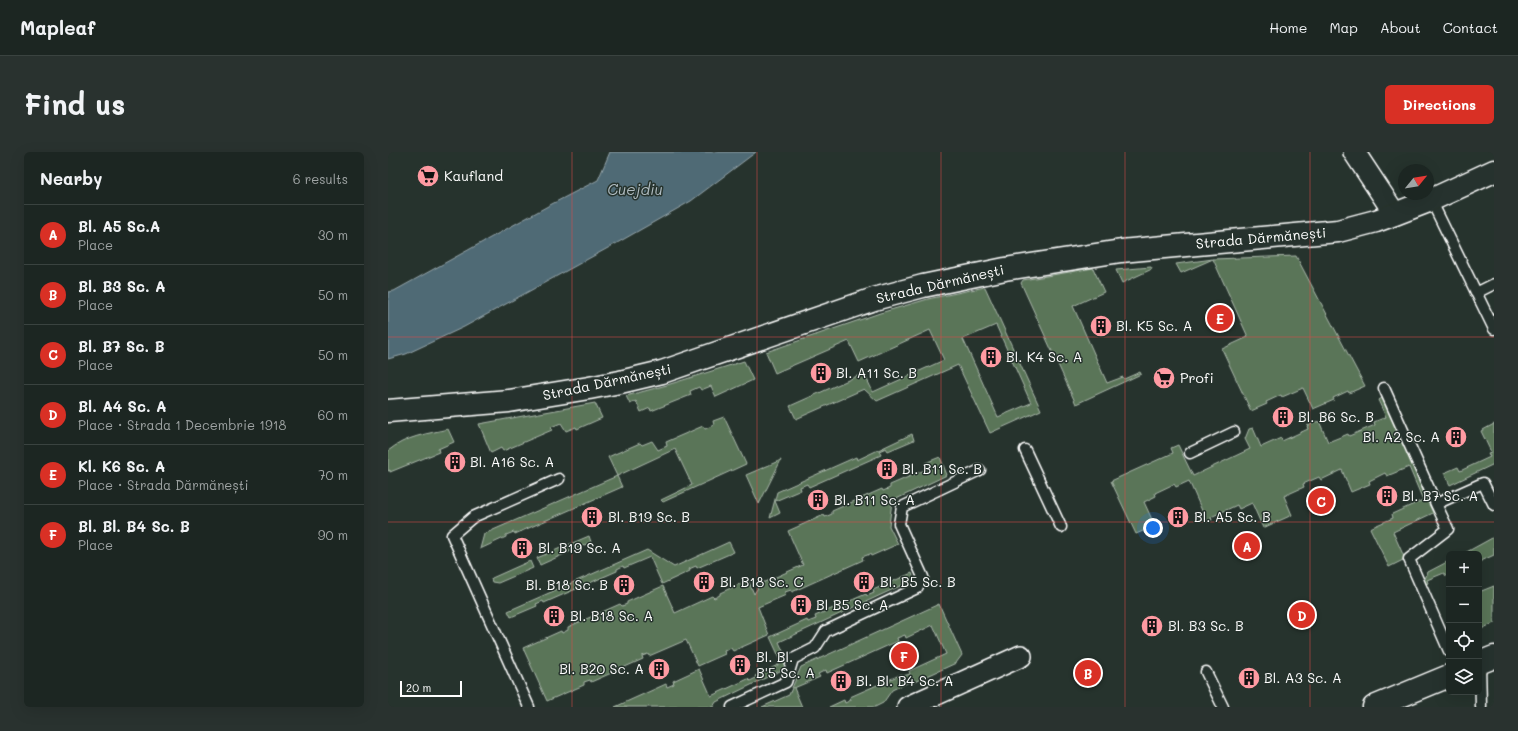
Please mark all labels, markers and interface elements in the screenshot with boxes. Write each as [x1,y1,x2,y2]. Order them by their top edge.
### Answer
text: Mapleaf [20,15,95,40]
text: Home [1269,18,1307,37]
text: Map [1329,18,1358,37]
text: About [1380,18,1421,37]
text: Contact [1443,18,1498,37]
button: Directions [1385,85,1494,124]
text: Find us [24,86,125,122]
supermarket icon: Kaufland [415,163,441,189]
north arrow [1398,164,1434,200]
place label: Kaufland [444,166,503,185]
text: Nearby [40,167,102,189]
text: 6 results [293,170,348,187]
water label: Cuejdiu [607,179,663,199]
text: Bl. A5 Sc.A [78,216,160,236]
street label: Strada Dărmănești [1195,222,1327,253]
text: A [48,226,58,243]
text: 30 m [318,226,348,243]
text: Place [78,236,113,253]
street label: Strada Dărmănești [874,260,1006,307]
text: Bl. B3 Sc. A [78,276,166,296]
text: B [49,286,57,303]
text: 50 m [318,286,348,303]
text: Place [78,296,113,313]
pin: E [1207,303,1233,333]
building icon: Bl. K5 Sc. A [1088,313,1114,339]
place label: Bl. K5 Sc. A [1116,316,1192,335]
text: Bl. B7 Sc. B [78,336,165,356]
building icon: Bl. K4 Sc. A [978,344,1004,370]
text: C [48,346,58,363]
text: 50 m [318,346,348,363]
place label: Bl. K4 Sc. A [1006,347,1082,366]
text: Place [78,356,113,373]
street label: Strada Dărmănești [541,359,673,404]
building icon: Bl. A11 Sc. B [808,360,834,386]
place label: Bl. A11 Sc. B [836,363,917,382]
supermarket icon: Profi [1151,365,1177,391]
place label: Profi [1180,368,1214,387]
text: Bl. A4 Sc. A [78,396,166,416]
building icon: Bl. B6 Sc. B [1270,404,1296,430]
text: D [48,406,58,423]
text: 60 m [318,406,348,423]
place label: Bl. B6 Sc. B [1298,407,1374,426]
text: Place · Strada 1 Decembrie 1918 [78,416,286,433]
building icon: Bl. A2 Sc. A [1443,424,1469,450]
place label: Bl. A2 Sc. A [1363,427,1440,446]
building icon: Bl. A16 Sc. A [442,449,468,475]
place label: Bl. A16 Sc. A [470,452,554,471]
text: Kl. K6 Sc. A [78,456,165,476]
building icon: Bl. B11 Sc. B [874,456,900,482]
place label: Bl. B11 Sc. B [902,459,982,478]
text: E [49,466,57,483]
text: 70 m [318,466,348,483]
text: Place · Strada Dărmănești [78,476,248,493]
building icon: Bl. B7 Sc. A [1374,483,1400,509]
pin: C [1308,486,1334,516]
place label: Bl. B7 Sc. A [1402,486,1478,505]
building icon: Bl. B11 Sc. A [805,487,831,513]
place label: Bl. B11 Sc. A [834,490,915,509]
building icon: Bl. B19 Sc. B [579,504,605,530]
building icon: Bl. A5 Sc. B [1165,504,1191,530]
place label: Bl. B19 Sc. B [608,507,690,526]
place label: Bl. A5 Sc. B [1194,507,1271,526]
text: Bl. Bl. B4 Sc. B [78,516,190,536]
your location [1143,518,1163,538]
text: F [49,526,57,543]
text: 90 m [318,526,348,543]
pin: A [1234,531,1260,561]
building icon: Bl. B19 Sc. A [509,535,535,561]
text: Place [78,536,113,553]
place label: Bl. B19 Sc. A [538,538,621,557]
map controls [1446,551,1482,695]
button: + [1446,551,1482,587]
building icon: Bl. B18 Sc. C [691,569,717,595]
building icon: Bl. B5 Sc. B [851,569,877,595]
building icon: Bl. B18 Sc. B [611,572,637,598]
place label: Bl. B18 Sc. C [720,572,803,591]
place label: Bl. B5 Sc. B [880,572,956,591]
place label: Bl. B18 Sc. B [526,575,608,594]
button: − [1446,587,1482,623]
building icon: Bl B5 Sc. A [788,592,814,618]
place label: Bl B5 Sc. A [816,595,888,614]
pin: D [1289,600,1315,630]
building icon: Bl. B18 Sc. A [541,603,567,629]
place label: Bl. B18 Sc. A [570,606,653,625]
building icon: Bl. B3 Sc. B [1139,613,1165,639]
place label: Bl. B3 Sc. B [1168,616,1244,635]
button: locate [1446,623,1482,659]
pin: F [891,641,917,671]
place label: Bl. Bl. B'5 Sc. A [756,647,815,682]
building icon: Bl. Bl. B'5 Sc. A [727,652,753,678]
building icon: Bl. B20 Sc. A [646,656,672,682]
pin: B [1075,658,1101,688]
place label: Bl. B20 Sc. A [559,659,644,678]
button: layers [1446,659,1482,695]
building icon: Bl. A3 Sc. A [1236,665,1262,691]
building icon: Bl. Bl. B4 Sc. A [828,668,854,694]
place label: Bl. A3 Sc. A [1264,668,1342,687]
place label: Bl. Bl. B4 Sc. A [856,671,953,690]
scale bar [400,679,462,698]
text: 20 m [406,680,431,695]

